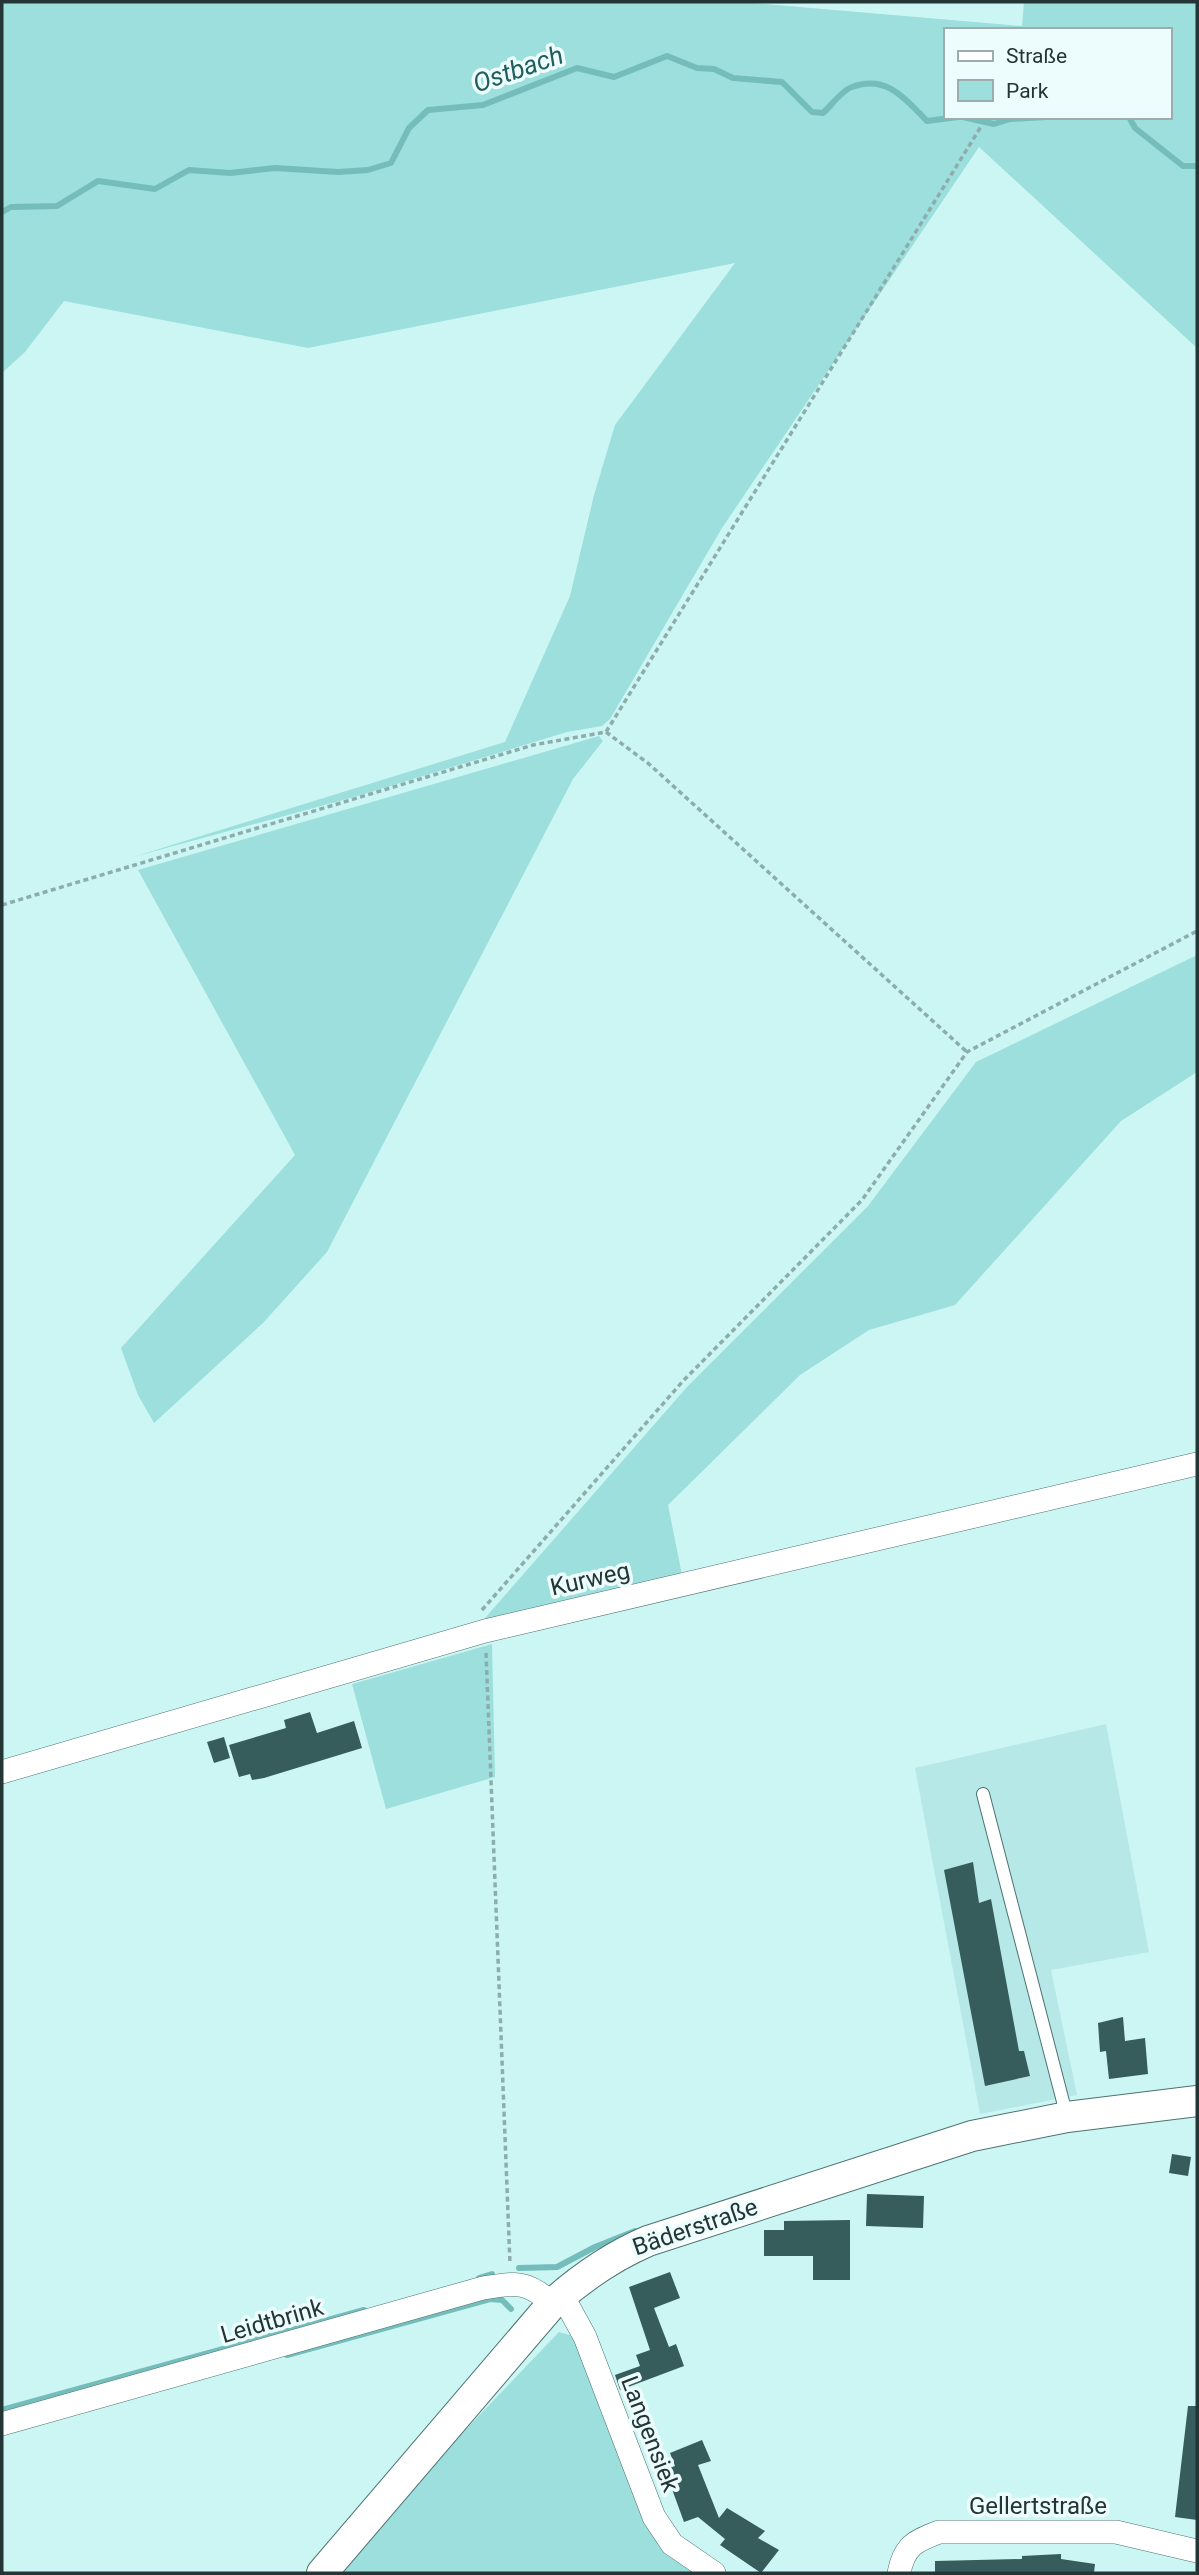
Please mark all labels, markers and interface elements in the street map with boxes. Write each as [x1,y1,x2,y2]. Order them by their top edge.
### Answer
legend [944,28,1171,119]
water label: Ostbach [469,40,567,98]
text: Straße [1006,44,1067,68]
text: Park [1006,79,1049,103]
street label: Kurweg [548,1556,632,1602]
street label: Bäderstraße [629,2193,761,2261]
street label: Leidtbrink [217,2293,327,2349]
street label: Langensiek [615,2372,685,2497]
street label: Gellertstraße [969,2492,1107,2520]

